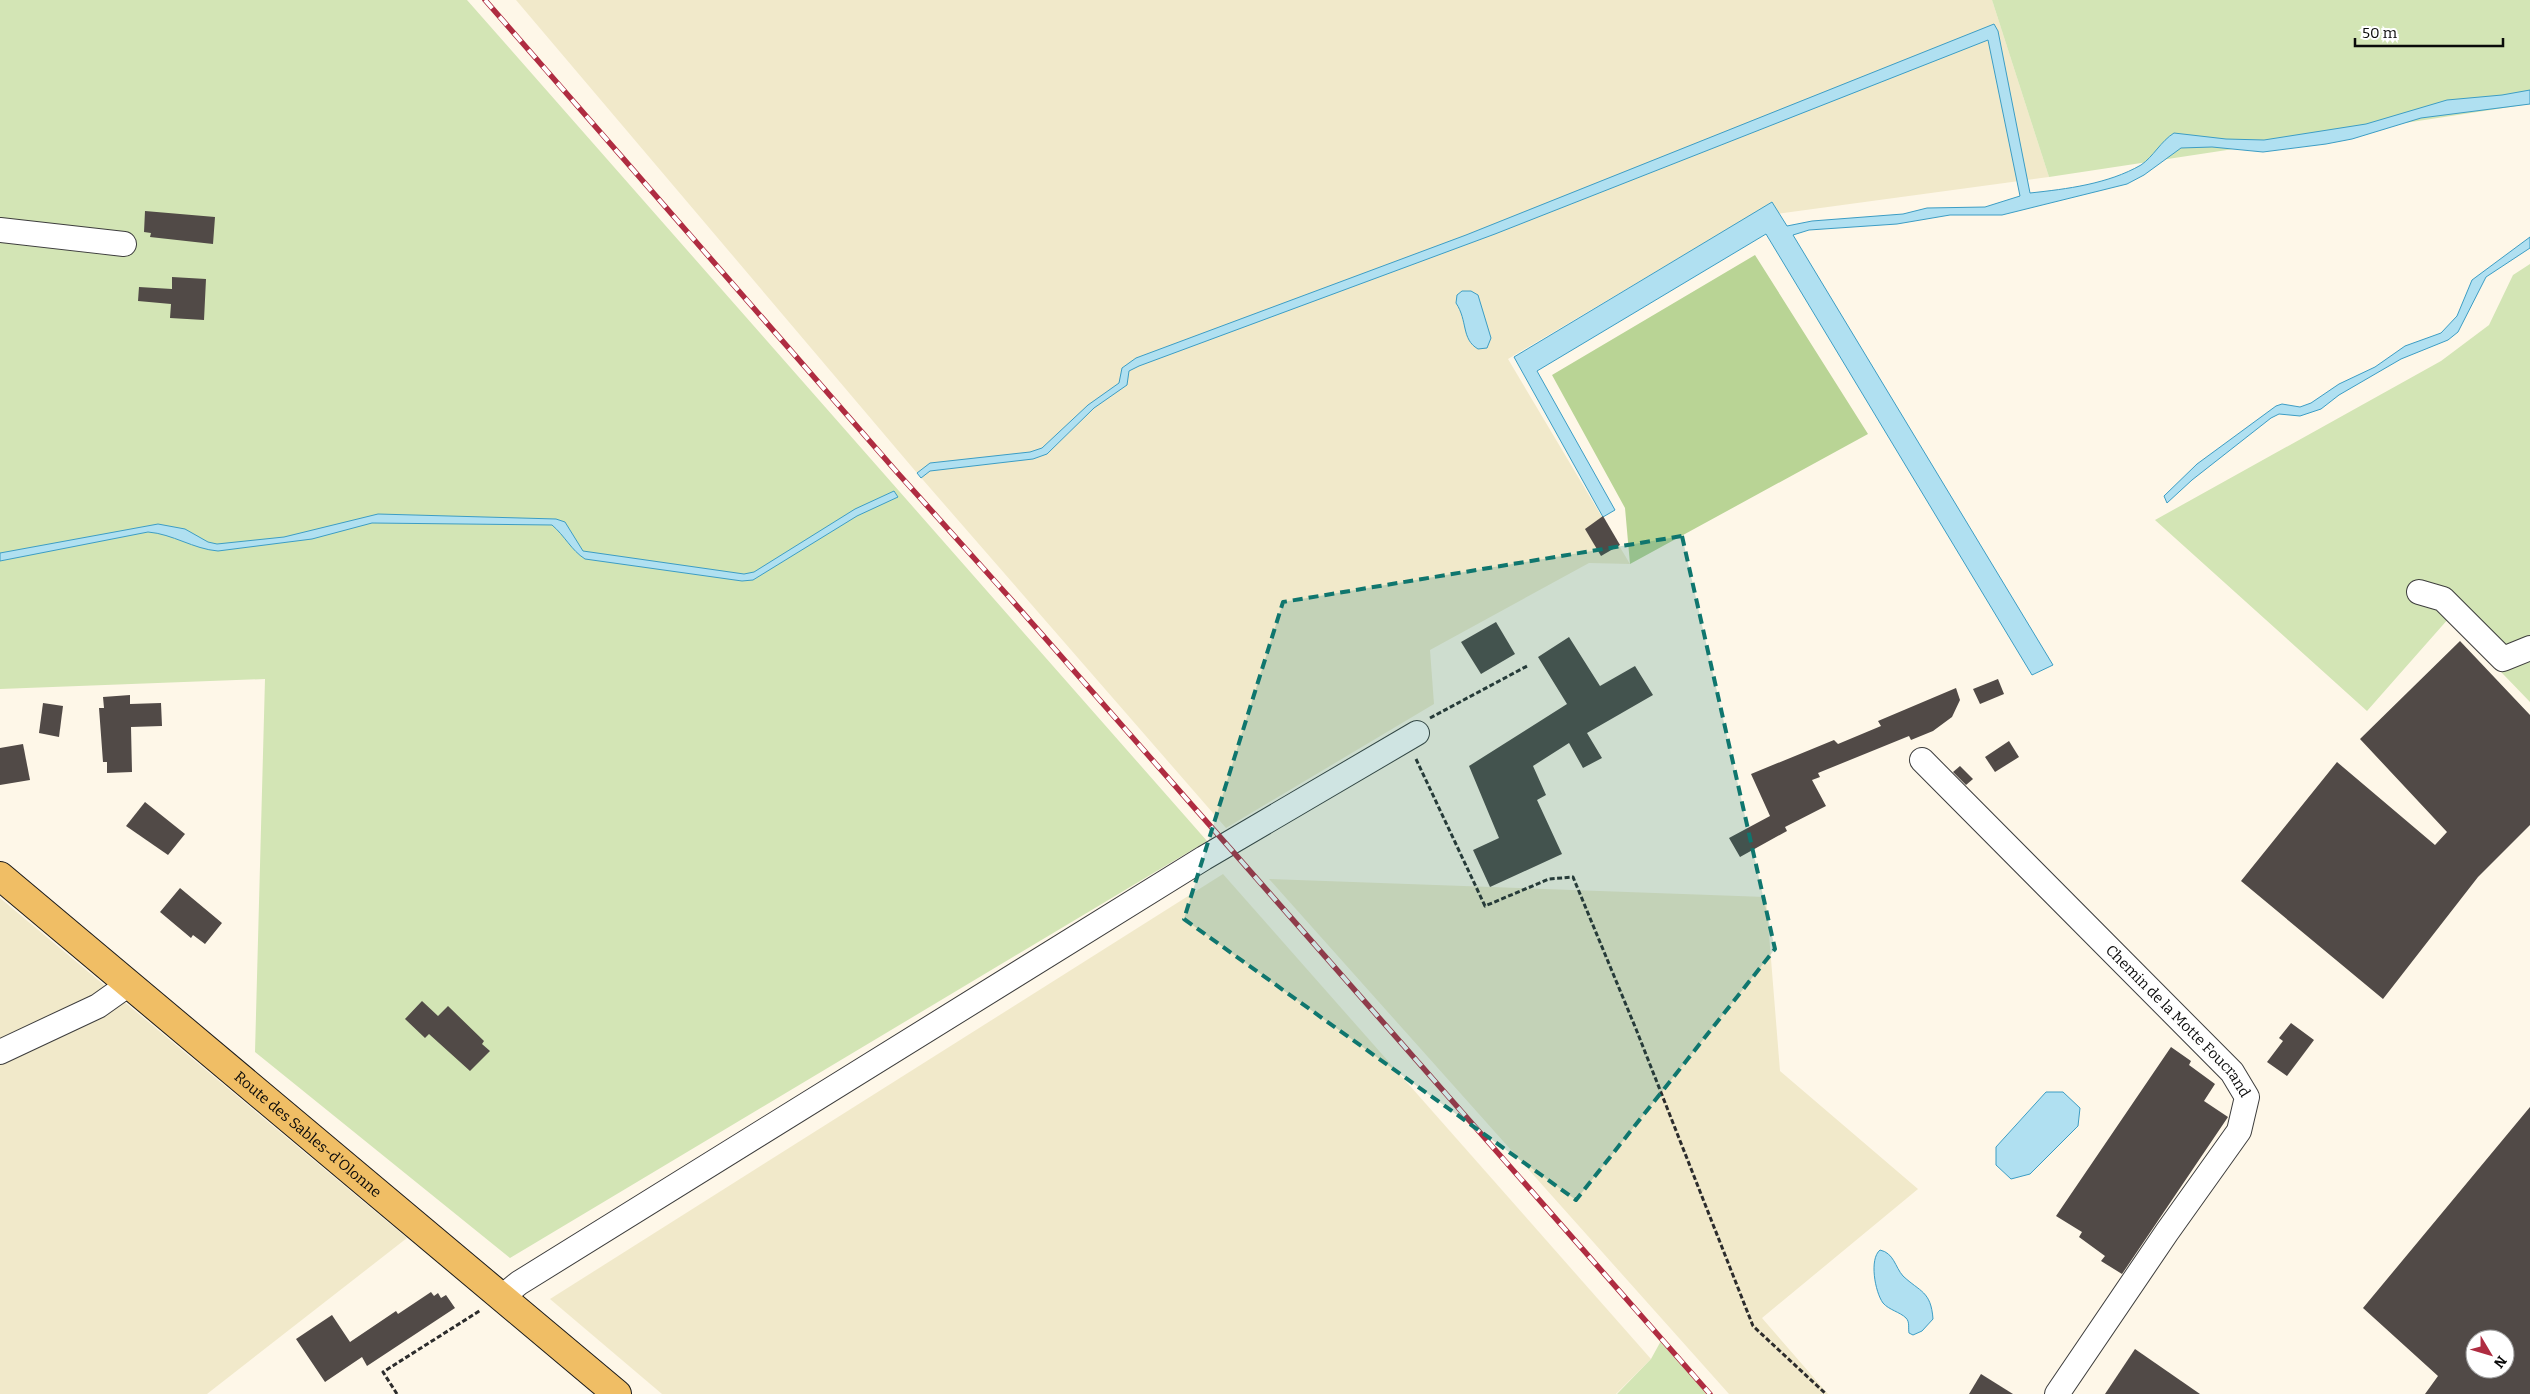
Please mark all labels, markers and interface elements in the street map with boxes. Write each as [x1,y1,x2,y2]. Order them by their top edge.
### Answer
scale bar [2355,15,2502,47]
text: 50 m [2362,24,2398,42]
street label: Chemin de la Motte Foucrand [2102,941,2254,1101]
street label: Route des Sables-d'Olonne [231,1068,385,1201]
north arrow [2465,1329,2515,1379]
text: N [2490,1352,2510,1371]

